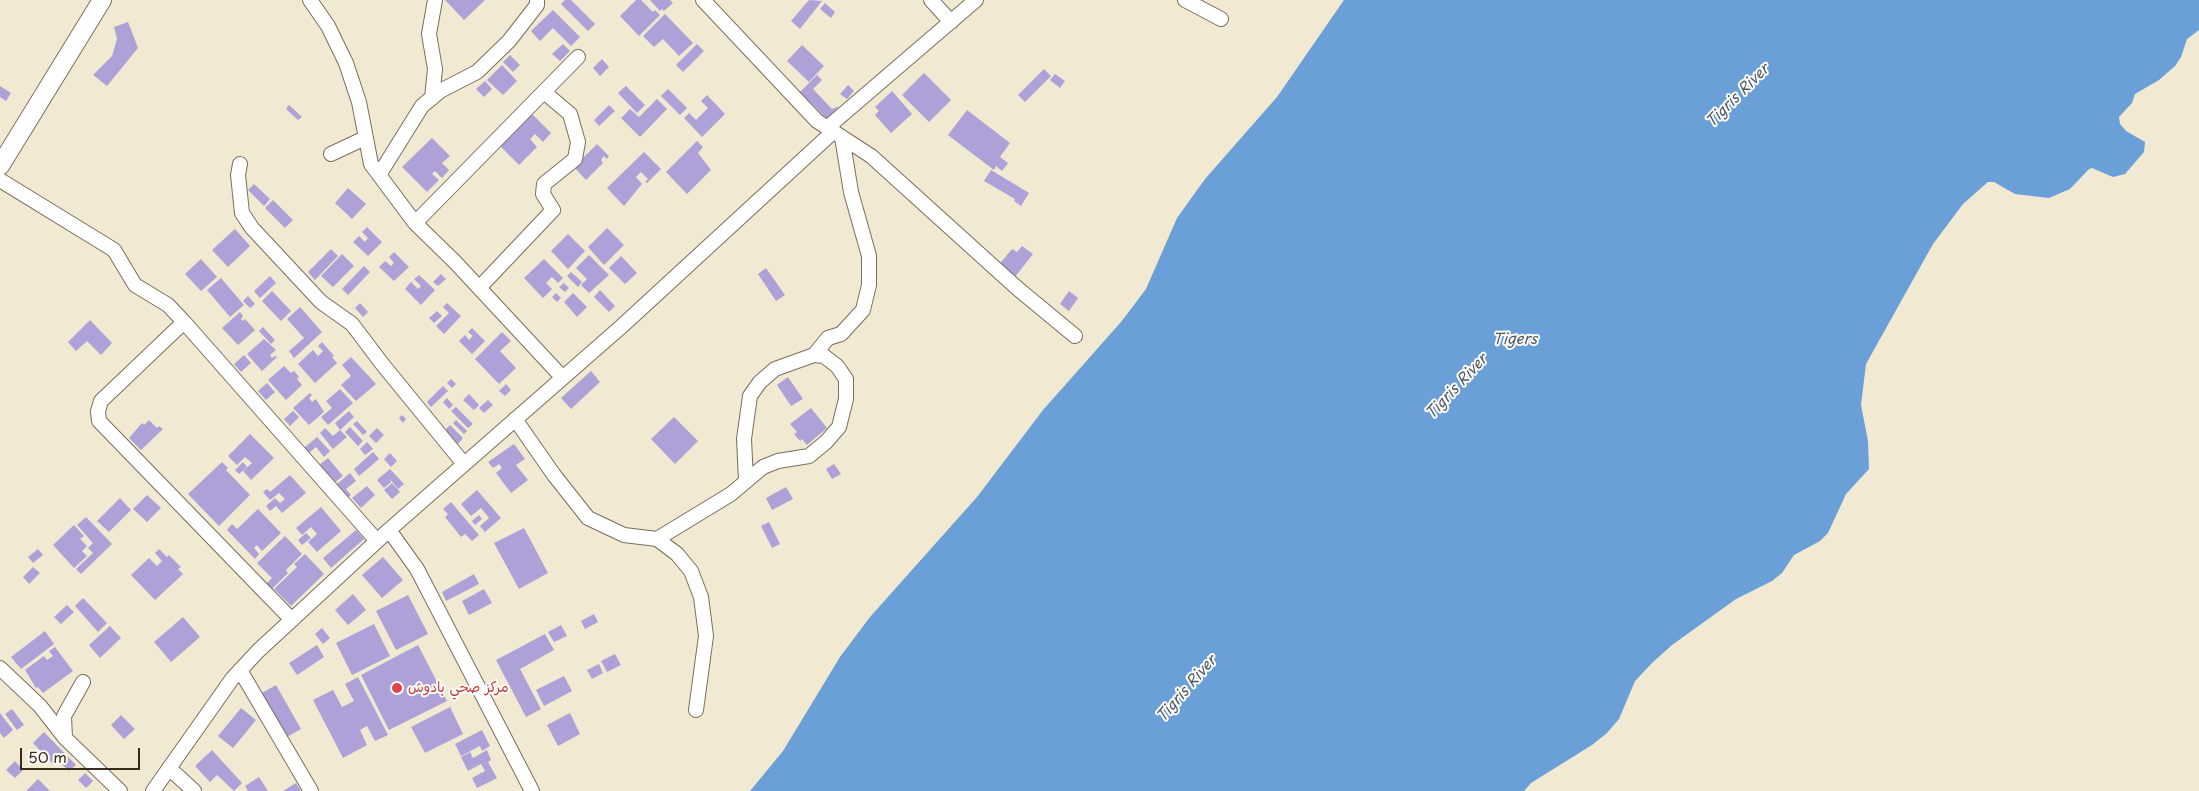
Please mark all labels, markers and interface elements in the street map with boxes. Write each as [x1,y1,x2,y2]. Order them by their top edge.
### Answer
water label: Tigris River [1703,61,1773,131]
water label: Tigers [1493,331,1537,349]
water label: Tigris River [1422,351,1492,423]
water label: Tigris River [1153,652,1221,726]
place label: مركز صحي بادوش [408,680,509,696]
marker: مركز صحي بادوش [390,681,404,695]
scale bar [22,738,142,770]
text: 50 m [28,745,67,768]

